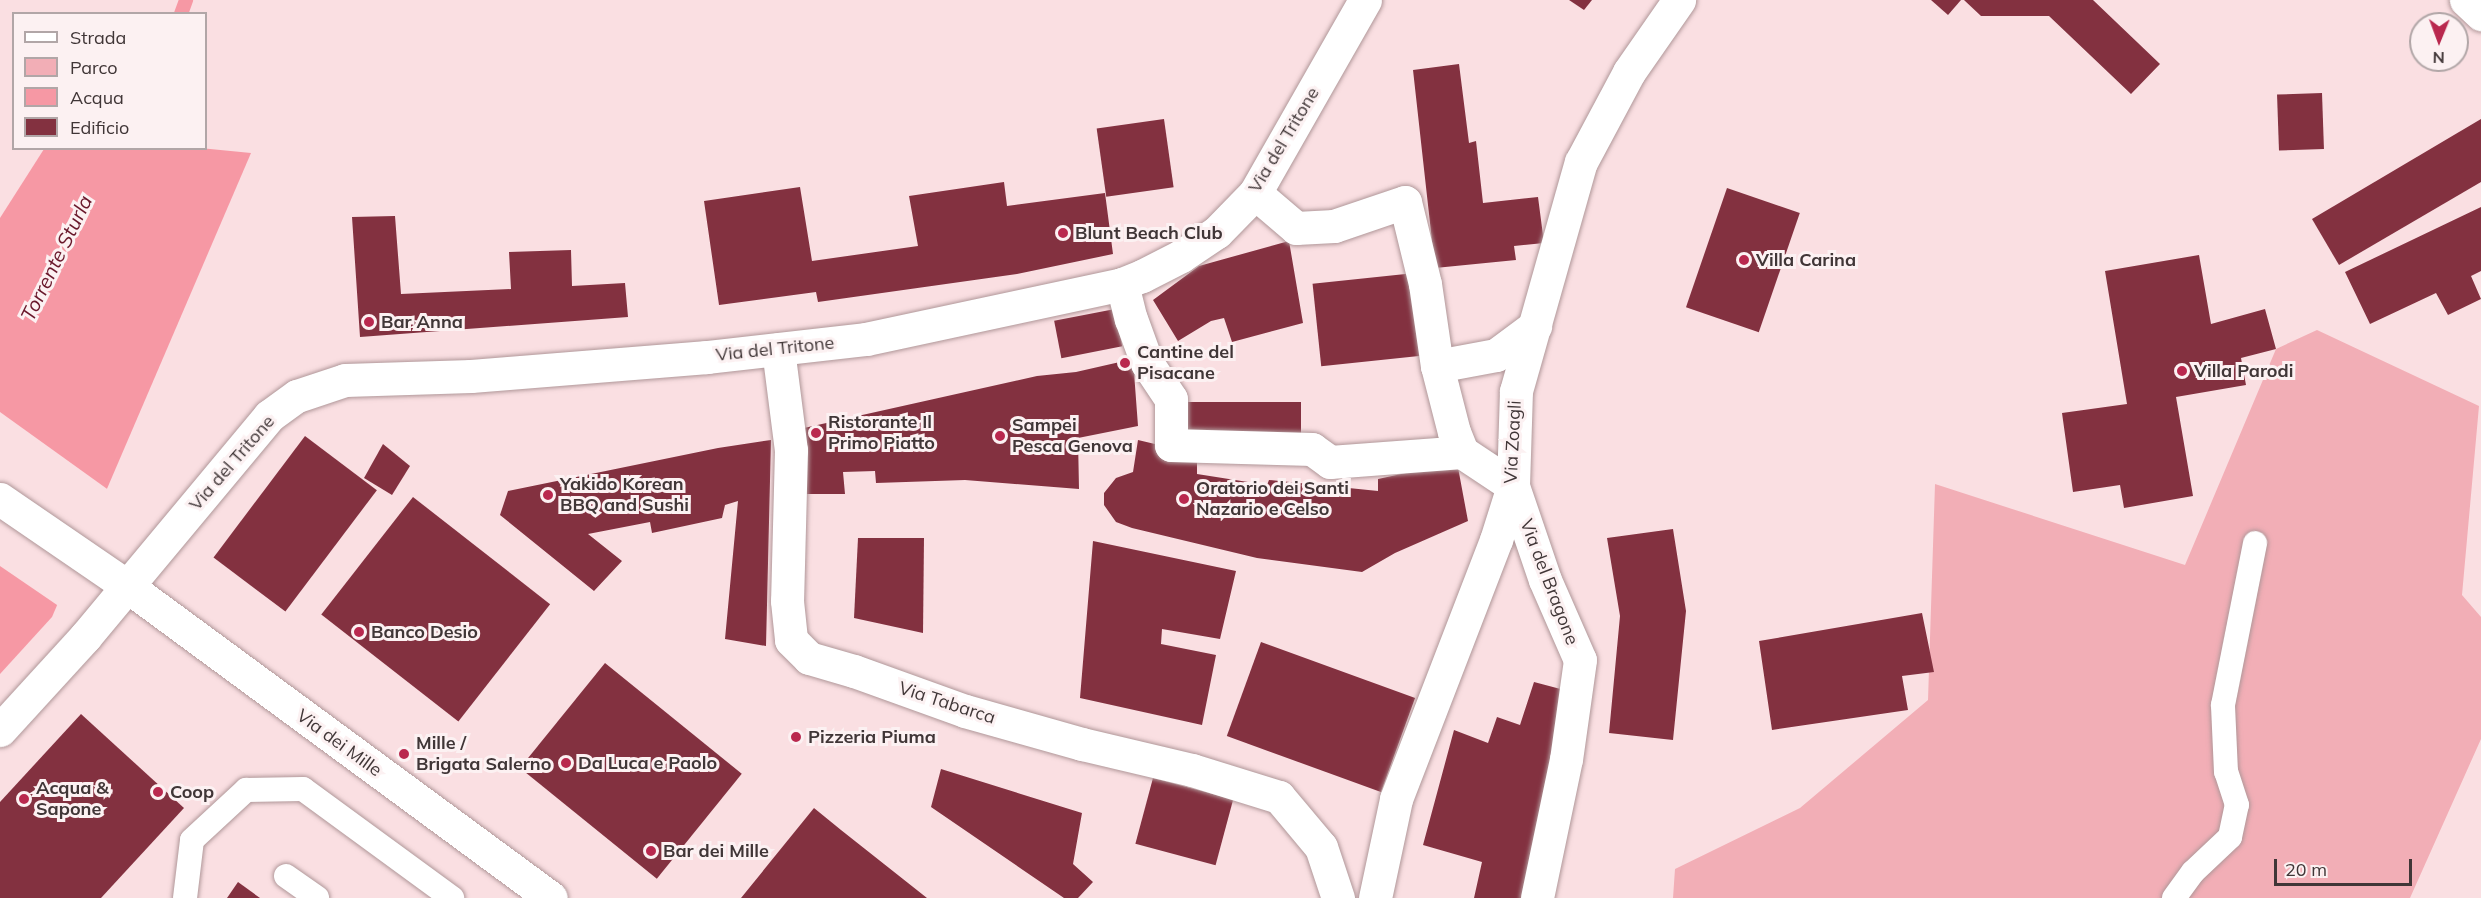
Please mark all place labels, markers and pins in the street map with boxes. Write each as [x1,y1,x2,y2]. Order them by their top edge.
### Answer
place label: Blunt Beach Club [1075,222,1223,244]
marker: Blunt Beach Club [1056,226,1070,240]
place label: Villa Carina [1756,249,1856,271]
marker: Villa Carina [1737,253,1751,267]
place label: Bar Anna [381,311,463,333]
marker: Bar Anna [362,315,376,329]
place label: Cantine del Pisacane [1137,342,1234,385]
marker: Cantine del Pisacane [1118,356,1132,370]
place label: Villa Parodi [2194,360,2293,382]
marker: Villa Parodi [2175,364,2189,378]
place label: Ristorante Il Primo Piatto [828,412,935,454]
place label: Sampei Pesca Genova [1012,415,1133,458]
marker: Ristorante Il Primo Piatto [809,426,823,440]
marker: Sampei Pesca Genova [993,429,1007,443]
place label: Yakido Korean BBQ and Sushi [560,474,689,516]
place label: Oratorio dei Santi Nazario e Celso [1196,478,1349,520]
marker: Yakido Korean BBQ and Sushi [541,488,555,502]
marker: Oratorio dei Santi Nazario e Celso [1177,492,1191,506]
place label: Banco Desio [371,621,478,643]
marker: Banco Desio [352,625,366,639]
place label: Pizzeria Piuma [808,726,936,748]
marker: Pizzeria Piuma [789,730,803,744]
place label: Mille / Brigata Salerno [416,733,551,776]
marker: Mille / Brigata Salerno [397,747,411,761]
place label: Da Luca e Paolo [578,752,717,774]
marker: Da Luca e Paolo [559,756,573,770]
place label: Acqua & Sapone [36,778,109,820]
place label: Coop [170,781,214,803]
marker: Coop [151,785,165,799]
marker: Acqua & Sapone [17,792,31,806]
place label: Bar dei Mille [663,840,769,862]
marker: Bar dei Mille [644,844,658,858]

